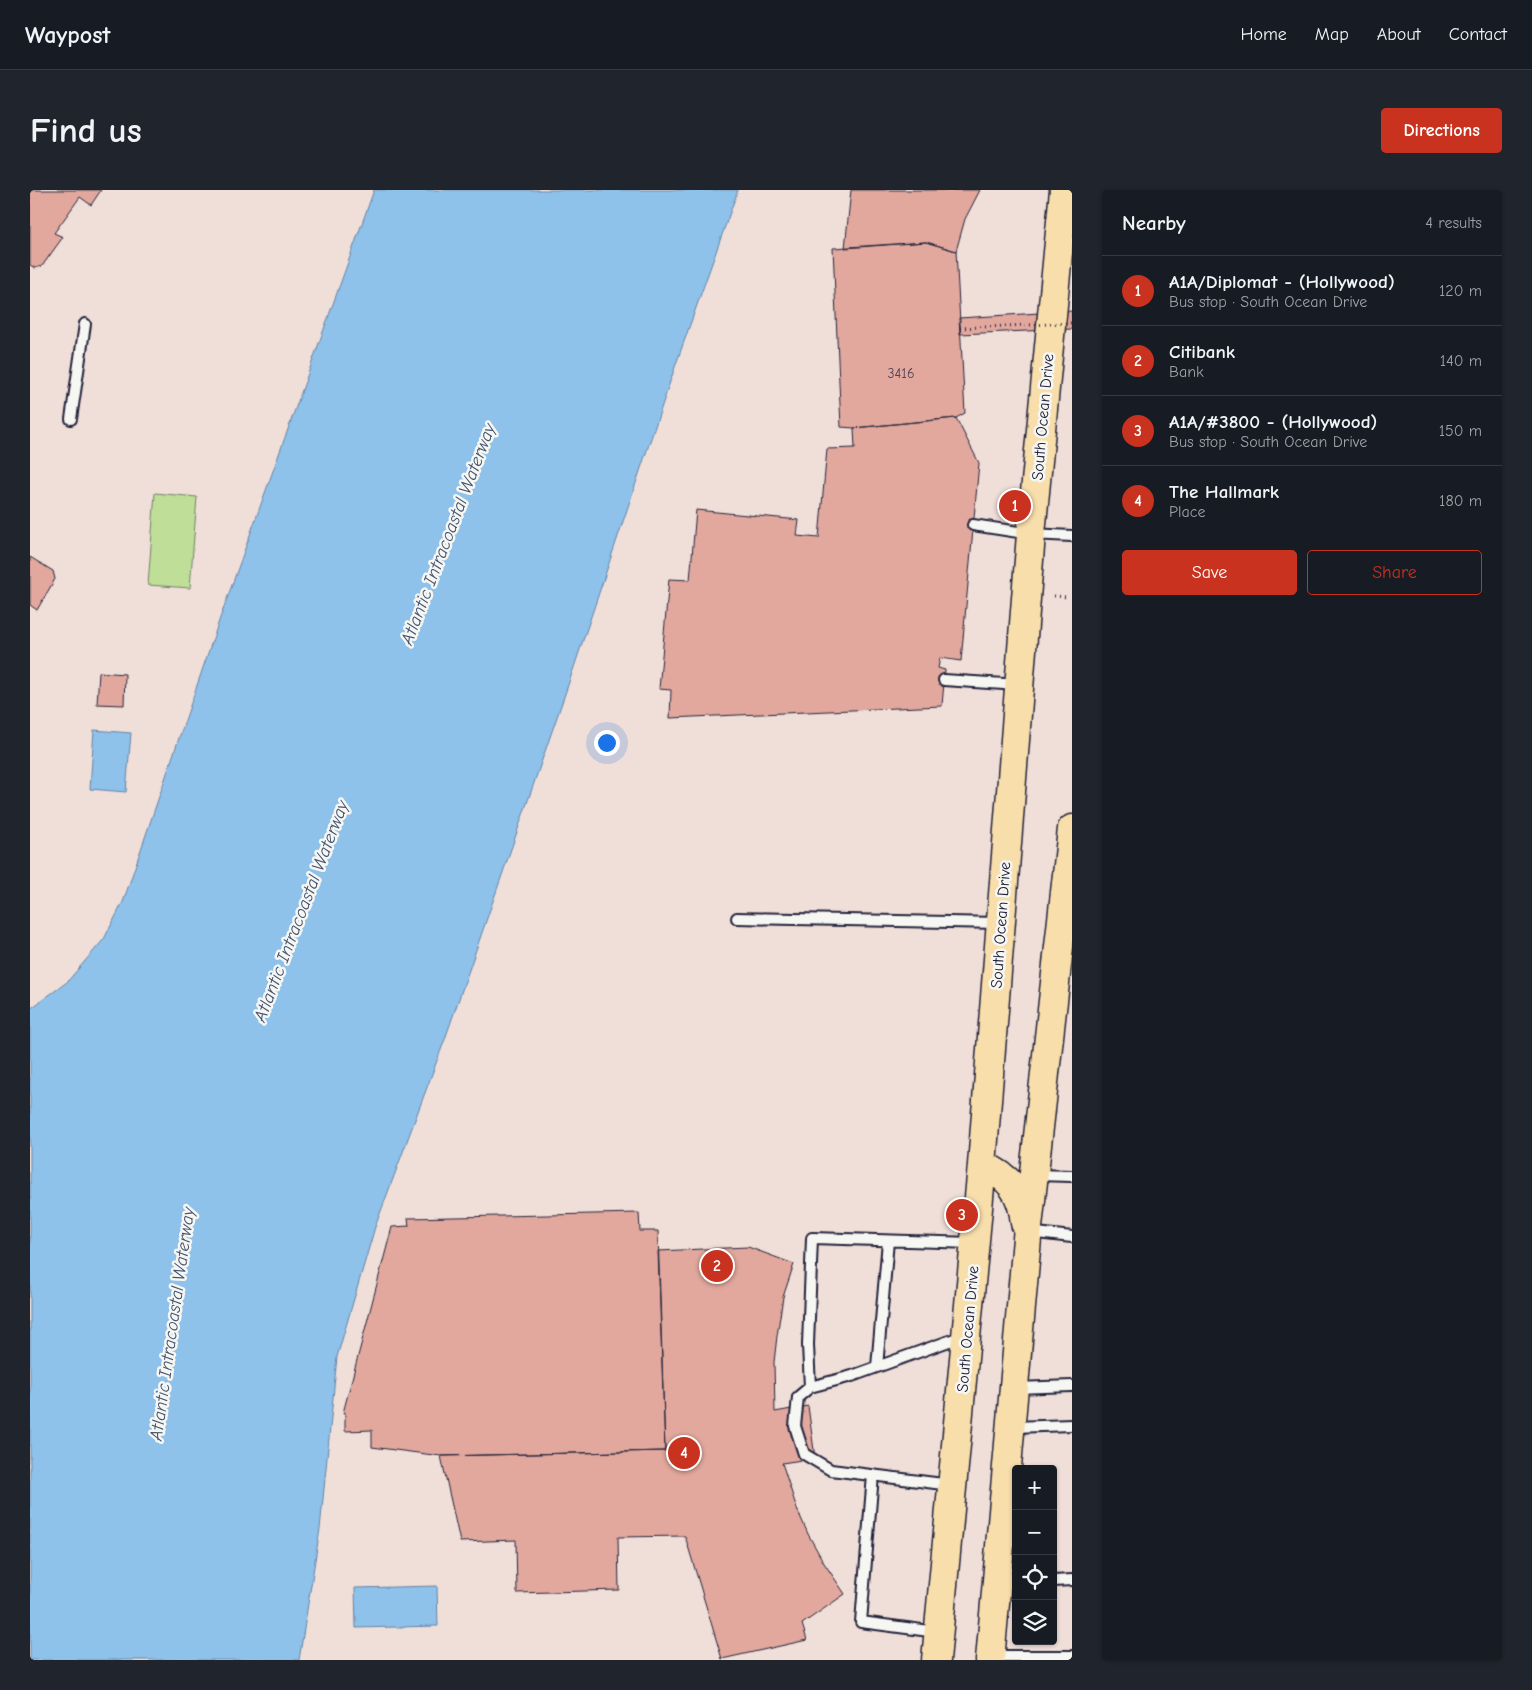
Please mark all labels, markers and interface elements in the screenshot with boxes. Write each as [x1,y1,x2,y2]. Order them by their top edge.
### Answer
text: Waypost [25,21,110,49]
text: Home [1240,24,1287,45]
text: Map [1315,24,1349,45]
text: About [1377,24,1421,45]
text: Contact [1449,24,1507,45]
button: Directions [1381,108,1502,153]
text: Find us [30,110,142,151]
text: Nearby [1122,211,1186,235]
text: 4 results [1425,214,1482,232]
text: A1A/Diplomat - (Hollywood) [1169,271,1395,293]
text: 1 [1135,282,1141,300]
text: 120 m [1439,282,1482,300]
text: Bus stop · South Ocean Drive [1169,293,1367,311]
text: Citibank [1169,341,1235,363]
text: 2 [1134,352,1142,370]
text: 140 m [1440,352,1482,370]
street label: South Ocean Drive [1029,353,1057,481]
text: Bank [1169,363,1204,381]
house number: 3416 [888,365,915,382]
text: A1A/#3800 - (Hollywood) [1169,411,1377,433]
water label: Atlantic Intracoastal Waterway [396,420,501,649]
text: 3 [1134,422,1142,440]
text: 150 m [1439,422,1482,440]
text: Bus stop · South Ocean Drive [1169,433,1367,451]
text: The Hallmark [1169,481,1279,503]
pin: 1 [999,487,1031,525]
text: 4 [1134,492,1142,510]
text: 180 m [1439,492,1482,510]
text: Place [1169,503,1205,521]
button: Save [1122,550,1297,595]
button: Share [1307,550,1482,595]
your location [594,730,620,756]
water label: Atlantic Intracoastal Waterway [249,797,354,1026]
street label: South Ocean Drive [988,861,1014,989]
pin: 3 [946,1196,978,1234]
water label: Atlantic Intracoastal Waterway [146,1205,199,1443]
pin: 2 [701,1247,733,1285]
street label: South Ocean Drive [954,1265,982,1393]
pin: 4 [668,1434,700,1472]
map controls [1012,1465,1057,1645]
button: + [1012,1465,1057,1510]
button: − [1012,1510,1057,1555]
button: locate [1012,1555,1057,1600]
button: layers [1012,1600,1057,1645]

